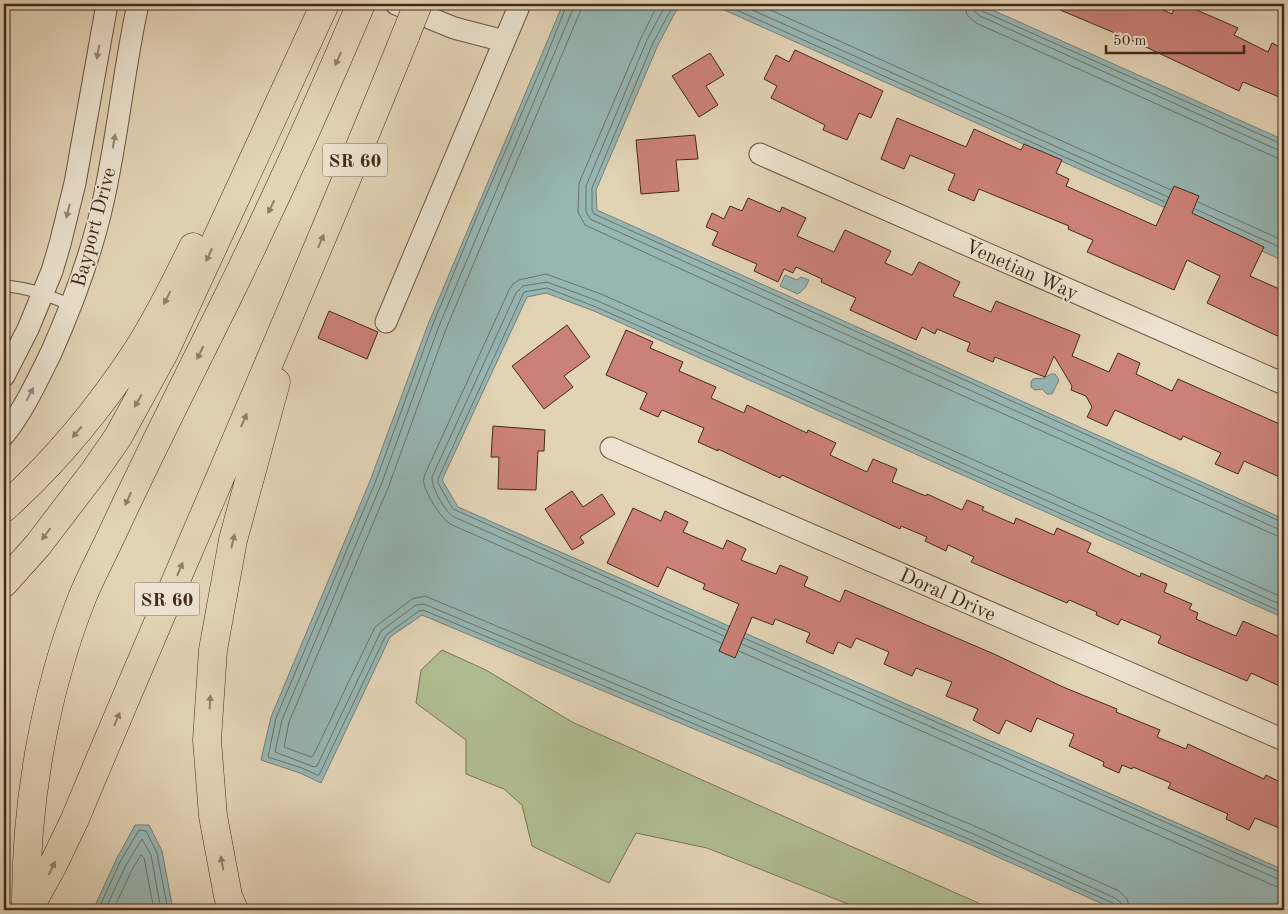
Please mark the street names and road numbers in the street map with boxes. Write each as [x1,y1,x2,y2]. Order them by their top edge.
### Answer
road number: SR 60 [322,144,388,176]
street label: Bayport Drive [69,165,121,290]
street label: Venetian Way [962,237,1081,305]
street label: Doral Drive [896,566,998,626]
road number: SR 60 [134,582,200,616]

